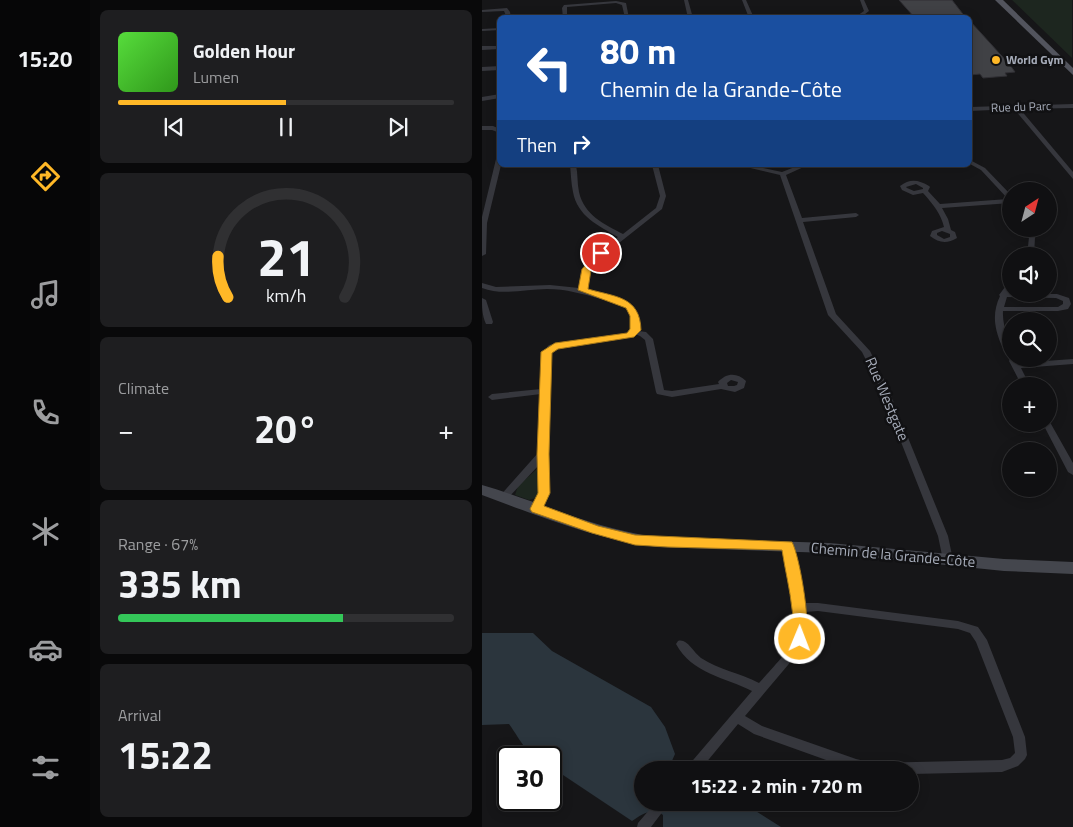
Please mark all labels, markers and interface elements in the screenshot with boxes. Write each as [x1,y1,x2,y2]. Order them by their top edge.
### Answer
text: 80 m [600,24,676,78]
icon: left [517,35,582,100]
text: Golden Hour [193,36,295,65]
text: 15:20 [18,42,72,76]
place label: World Gym [1006,50,1064,69]
marker: World Gym [990,54,1002,66]
text: Lumen [193,65,239,89]
text: Chemin de la Grande-Côte [600,72,842,106]
street label: Rue du Parc [991,96,1051,117]
icon: previous [160,113,188,141]
icon: pause [272,113,300,141]
icon: next [384,113,412,141]
text: Then [517,130,557,159]
icon: right [567,130,595,158]
icon: directions [28,159,63,194]
north arrow [1002,182,1057,238]
map controls [1002,182,1057,497]
text: 21 [257,217,315,296]
pin [580,232,622,274]
icon: arrive [587,239,615,267]
button: sound [1002,247,1057,302]
icon: music [28,277,63,312]
text: km/h [266,282,306,309]
button: search [1002,312,1057,367]
street label: Rue Westgate [860,353,915,444]
text: Climate [118,376,169,400]
button: + [1002,377,1057,432]
icon: phone [28,395,63,430]
text: 20° [254,400,318,458]
text: − [118,408,134,451]
text: + [438,408,454,451]
button: − [1002,442,1057,497]
icon: climate [28,514,63,549]
text: Range · 67% [118,532,198,556]
street label: Chemin de la Grande-Côte [810,536,976,573]
text: 335 km [118,555,242,613]
position arrow [773,612,825,664]
icon: car [28,632,63,667]
text: Arrival [118,703,161,727]
text: 15:22 [118,726,213,784]
speed limit sign: 30 [497,746,562,811]
icon: filters [28,750,63,785]
text: 15:22 · 2 min · 720 m [690,771,863,800]

